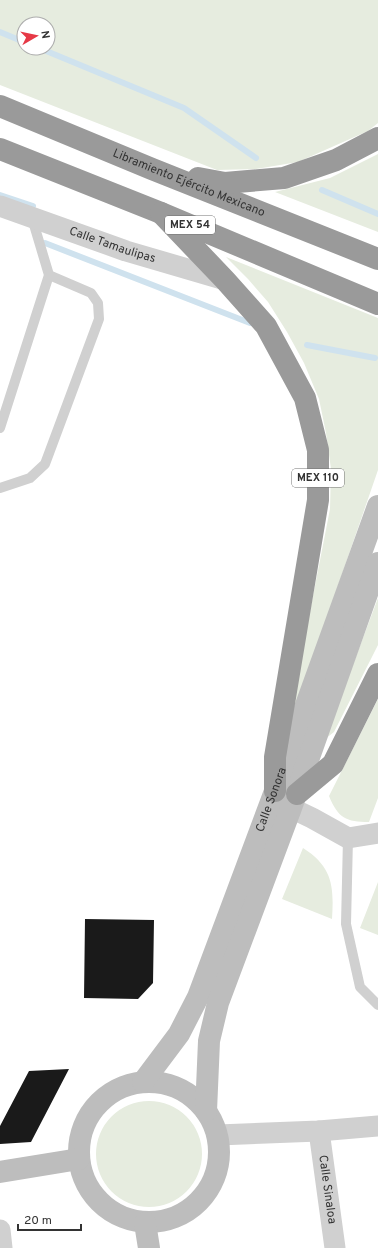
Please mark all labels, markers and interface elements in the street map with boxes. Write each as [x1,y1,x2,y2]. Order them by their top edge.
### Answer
north arrow [16,16,56,56]
text: N [37,30,52,40]
street label: Libramiento Ejército Mexicano [110,145,268,221]
road number: MEX 54 [165,216,215,234]
street label: Calle Tamaulipas [67,223,157,267]
road number: MEX 110 [292,469,344,487]
street label: Calle Sonora [252,765,291,834]
street label: Calle Sinaloa [314,1154,340,1225]
scale bar [18,1206,81,1232]
text: 20 m [24,1213,52,1229]

